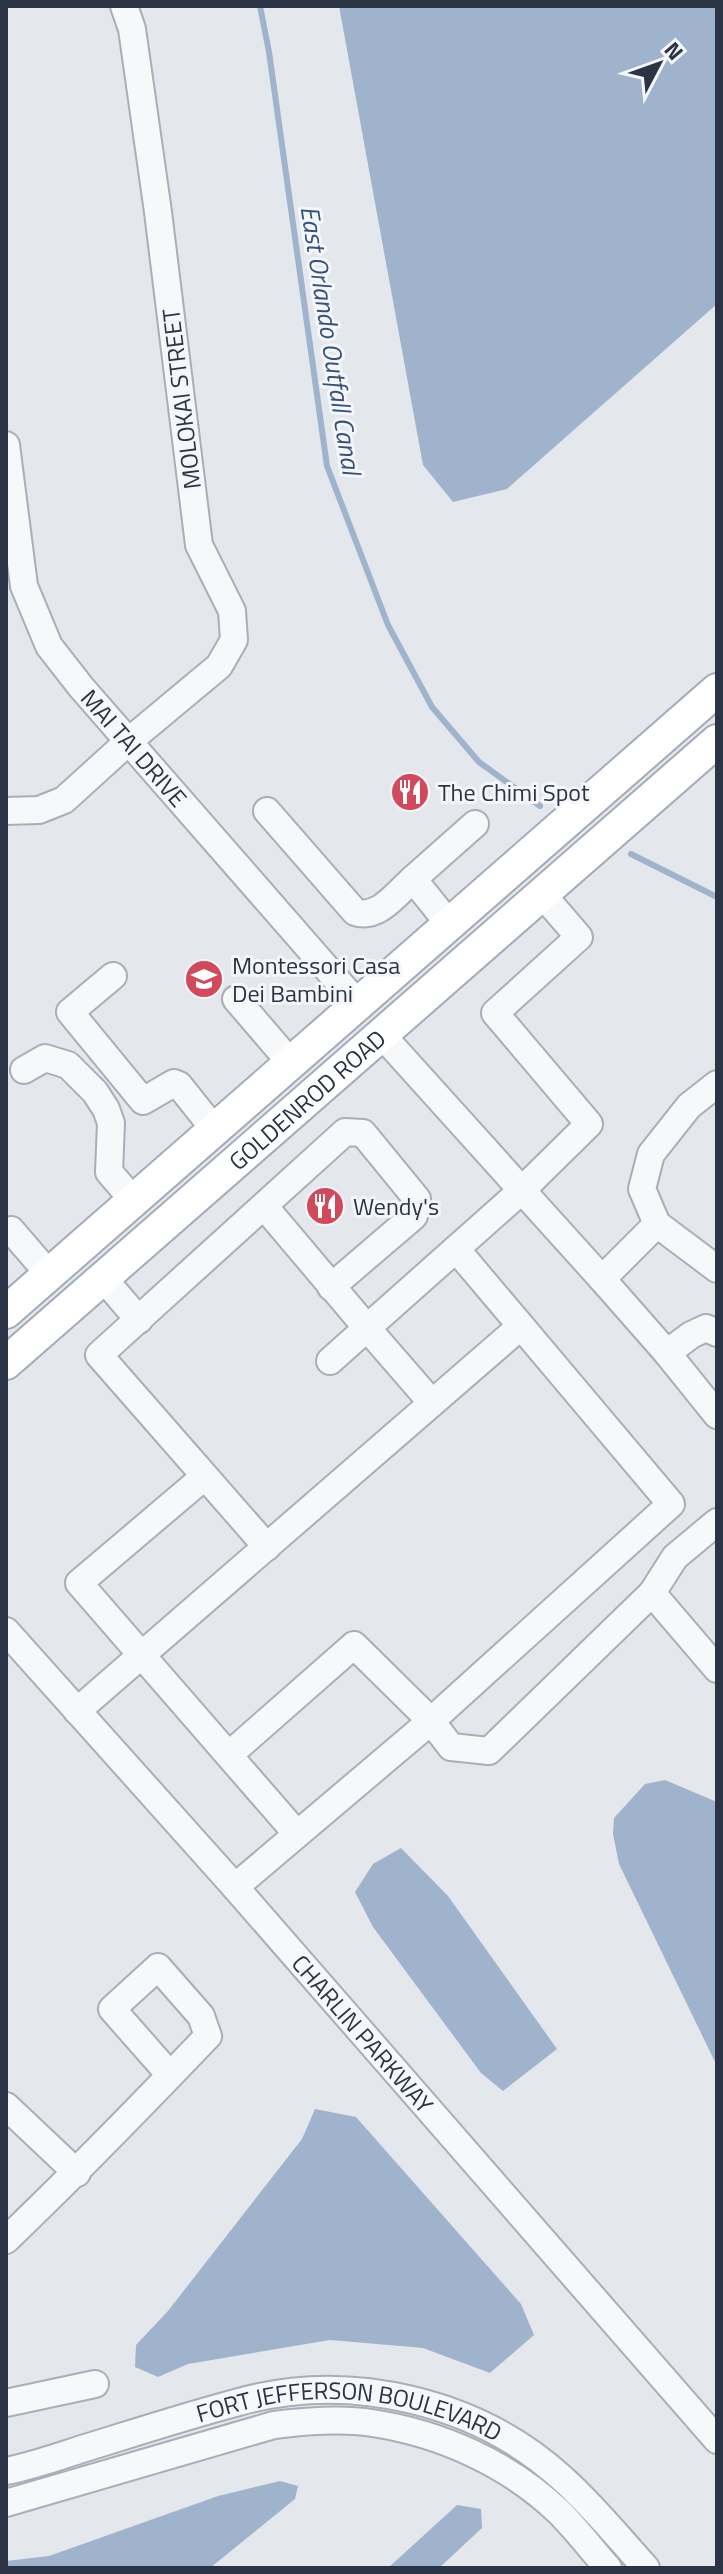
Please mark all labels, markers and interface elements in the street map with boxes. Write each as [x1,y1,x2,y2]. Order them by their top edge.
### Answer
north arrow [619,24,699,104]
text: N [656,34,692,68]
water label: East Orlando Outfall Canal [291,203,372,480]
street label: MOLOKAI STREET [152,306,210,491]
street label: MAI TAI DRIVE [73,681,196,815]
restaurant icon: The Chimi Spot [389,771,431,813]
place label: The Chimi Spot [438,774,590,810]
place label: Montessori Casa Dei Bambini [232,947,400,1011]
school or university icon: Montessori Casa Dei Bambini [183,958,225,1000]
street label: GOLDENROD ROAD [220,1021,394,1179]
restaurant icon: Wendy's [304,1185,346,1227]
place label: Wendy's [353,1188,439,1224]
street label: CHARLIN PARKWAY [283,1946,442,2121]
street label: FORT JEFFERSON BOULEVARD [192,2372,509,2450]

